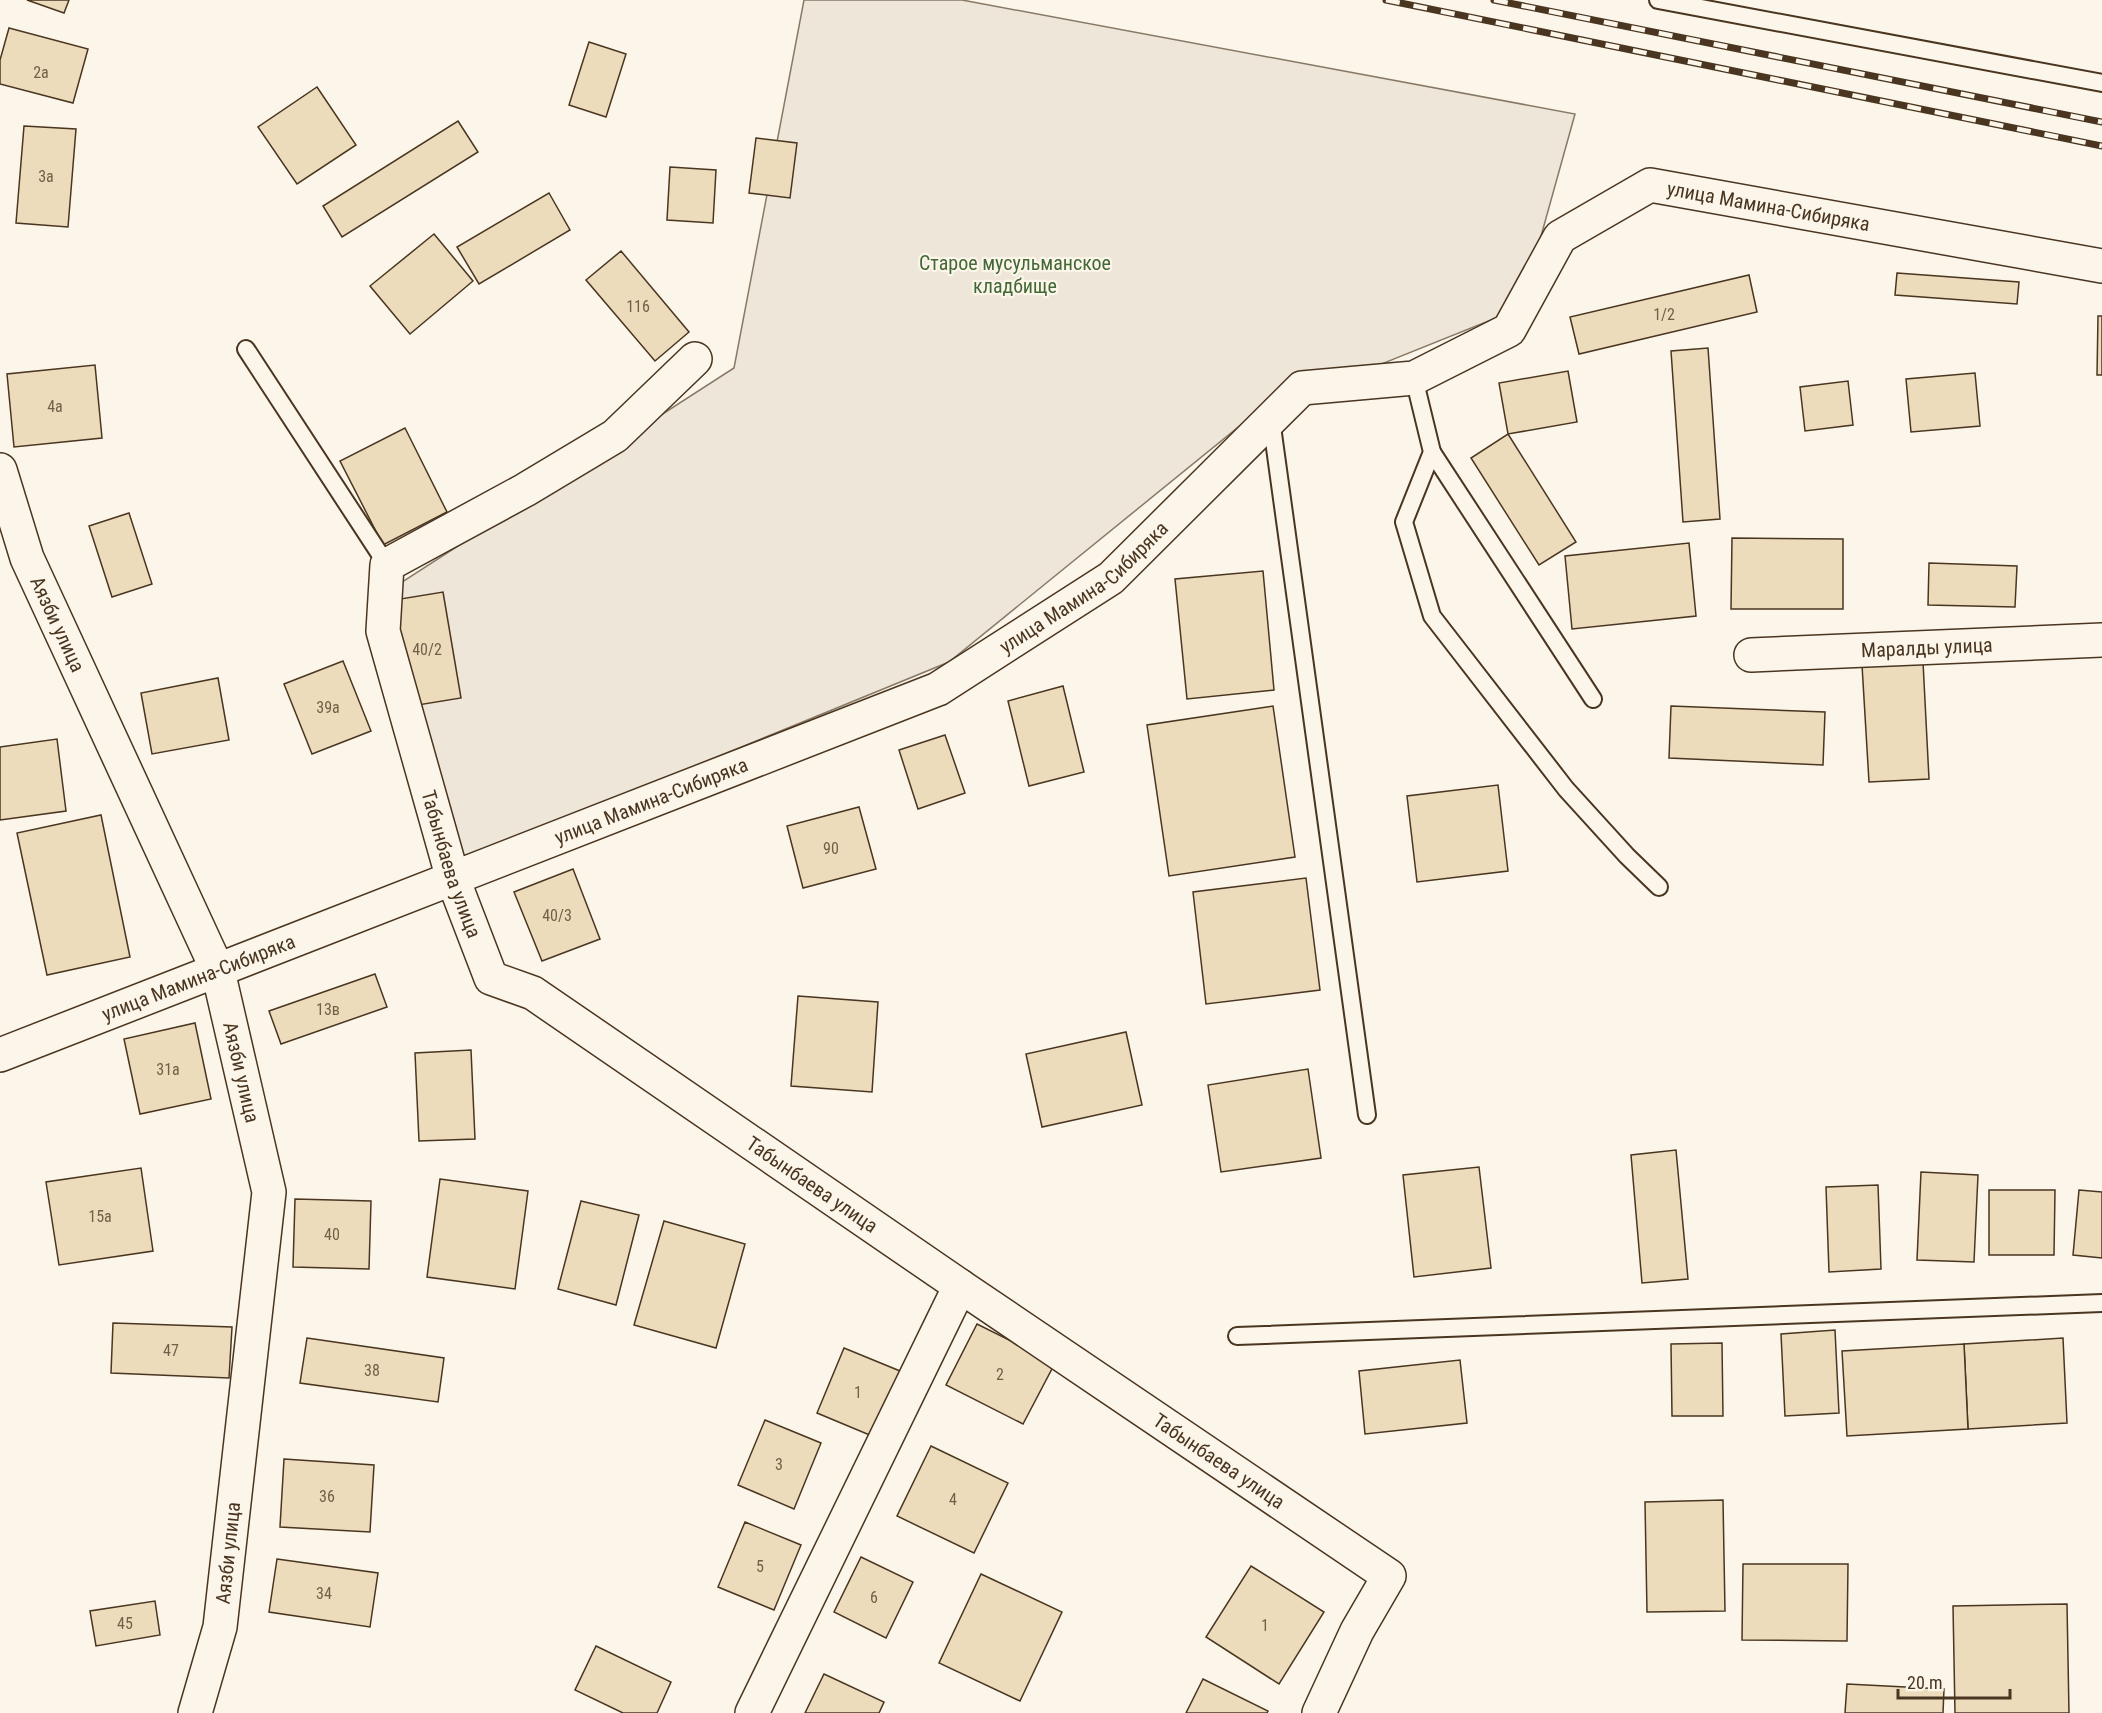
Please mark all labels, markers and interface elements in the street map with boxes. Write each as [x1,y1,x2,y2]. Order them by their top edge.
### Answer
house number: 2а [33,63,49,82]
house number: 3а [38,167,54,186]
street label: улица Мамина-Сибиряка [1665,176,1872,236]
park label: Старое мусульманское кладбище [919,251,1111,298]
house number: 116 [626,297,650,316]
house number: 1/2 [1653,305,1675,324]
house number: 4а [47,397,63,416]
street label: улица Мамина-Сибиряка [995,516,1173,658]
street label: Аязби улица [25,572,90,676]
street label: Маралды улица [1861,633,1993,662]
house number: 40/2 [412,640,442,659]
house number: 39а [316,698,340,717]
street label: улица Мамина-Сибиряка [551,752,751,849]
street label: Табынбаева улица [417,787,486,941]
house number: 90 [823,839,839,858]
house number: 40/3 [542,906,572,925]
street label: улица Мамина-Сибиряка [98,929,299,1026]
house number: 13в [316,1000,340,1019]
street label: Аязби улица [218,1019,265,1125]
house number: 31а [156,1060,180,1079]
street label: Табынбаева улица [742,1131,882,1238]
house number: 15а [88,1207,112,1226]
house number: 40 [324,1225,340,1244]
house number: 47 [163,1341,179,1360]
house number: 38 [364,1361,380,1380]
house number: 2 [996,1365,1004,1384]
house number: 1 [854,1383,862,1402]
street label: Табынбаева улица [1149,1408,1289,1514]
house number: 3 [775,1455,783,1474]
house number: 36 [319,1487,335,1506]
house number: 4 [949,1490,957,1509]
street label: Аязби улица [211,1501,245,1605]
house number: 5 [756,1557,764,1576]
house number: 34 [316,1584,332,1603]
house number: 6 [870,1588,878,1607]
house number: 45 [117,1614,133,1633]
house number: 1 [1261,1616,1269,1635]
scale bar [1898,1662,2010,1700]
text: 20 m [1907,1672,1942,1693]

